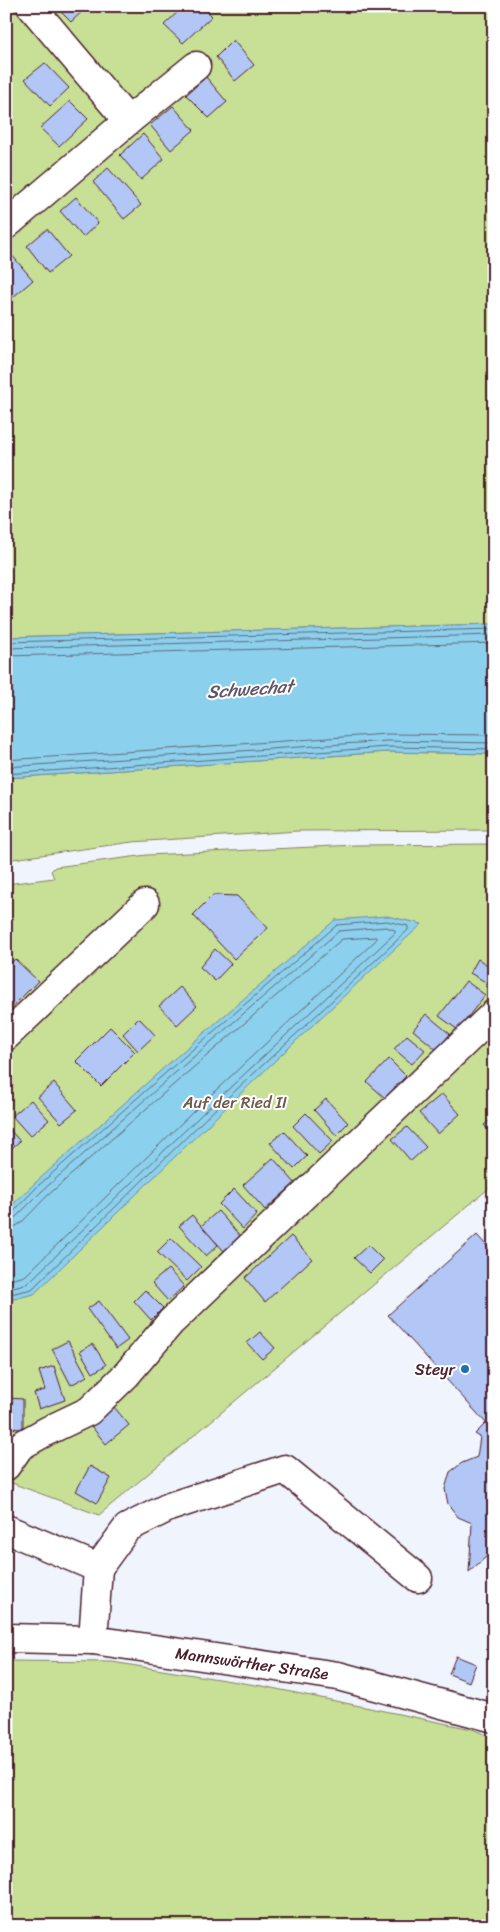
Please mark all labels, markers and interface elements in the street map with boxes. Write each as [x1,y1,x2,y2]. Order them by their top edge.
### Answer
water label: Schwechat [206,670,297,708]
park label: Auf der Ried II [182,1088,287,1117]
place label: Steyr [415,1355,456,1384]
marker: Steyr [459,1363,471,1375]
street label: Mannswörther Straße [174,1638,331,1689]

